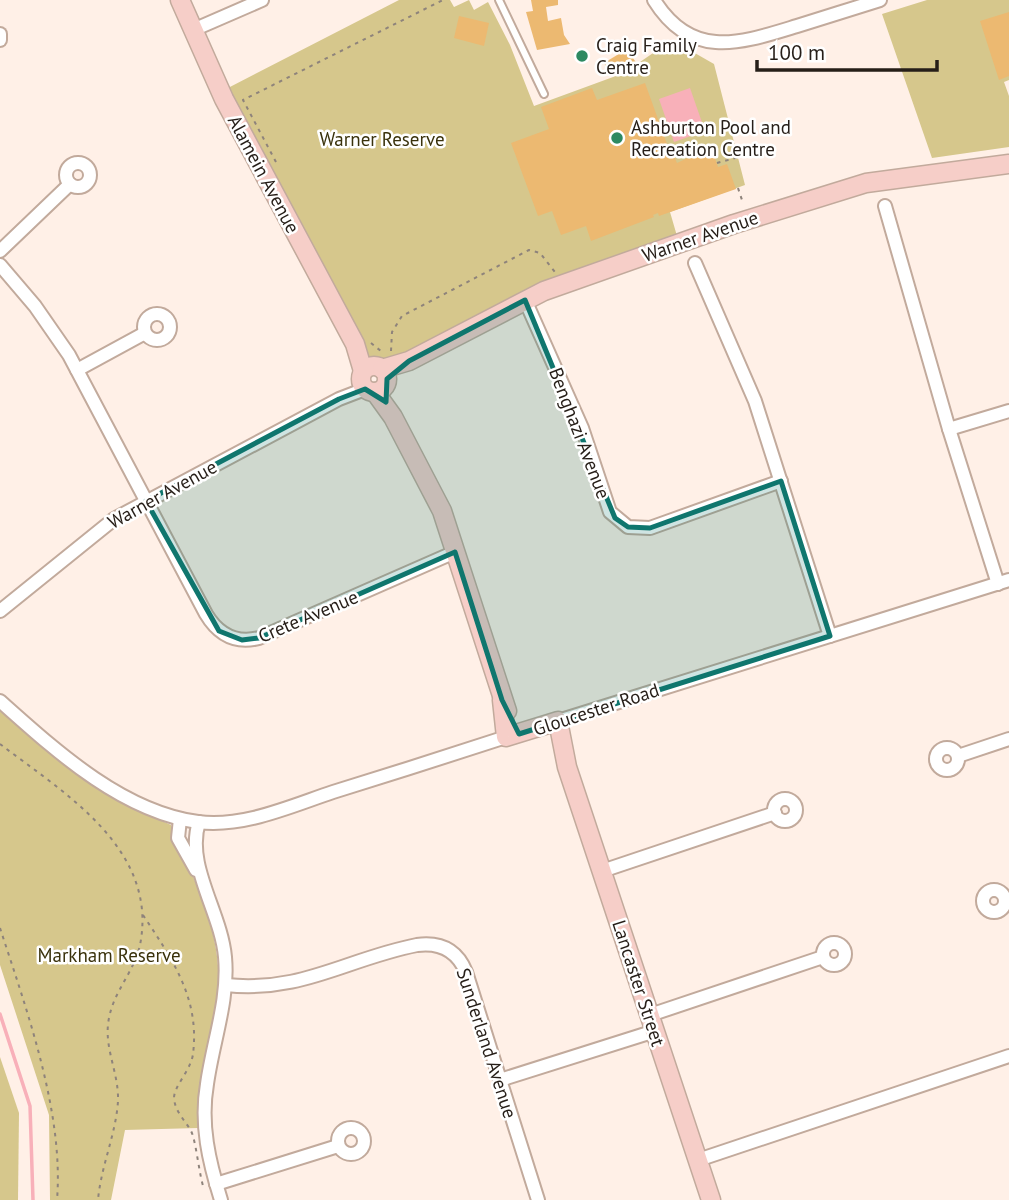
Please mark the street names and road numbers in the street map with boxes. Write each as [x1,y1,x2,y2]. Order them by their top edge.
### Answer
street label: Alamein Avenue [223,111,305,237]
street label: Warner Avenue [639,205,761,267]
street label: Benghazi Avenue [544,364,616,502]
street label: Warner Avenue [103,454,221,534]
street label: Crete Avenue [254,584,362,648]
street label: Gloucester Road [530,677,662,741]
street label: Lancaster Street [607,917,671,1050]
street label: Sunderland Avenue [451,965,523,1121]

